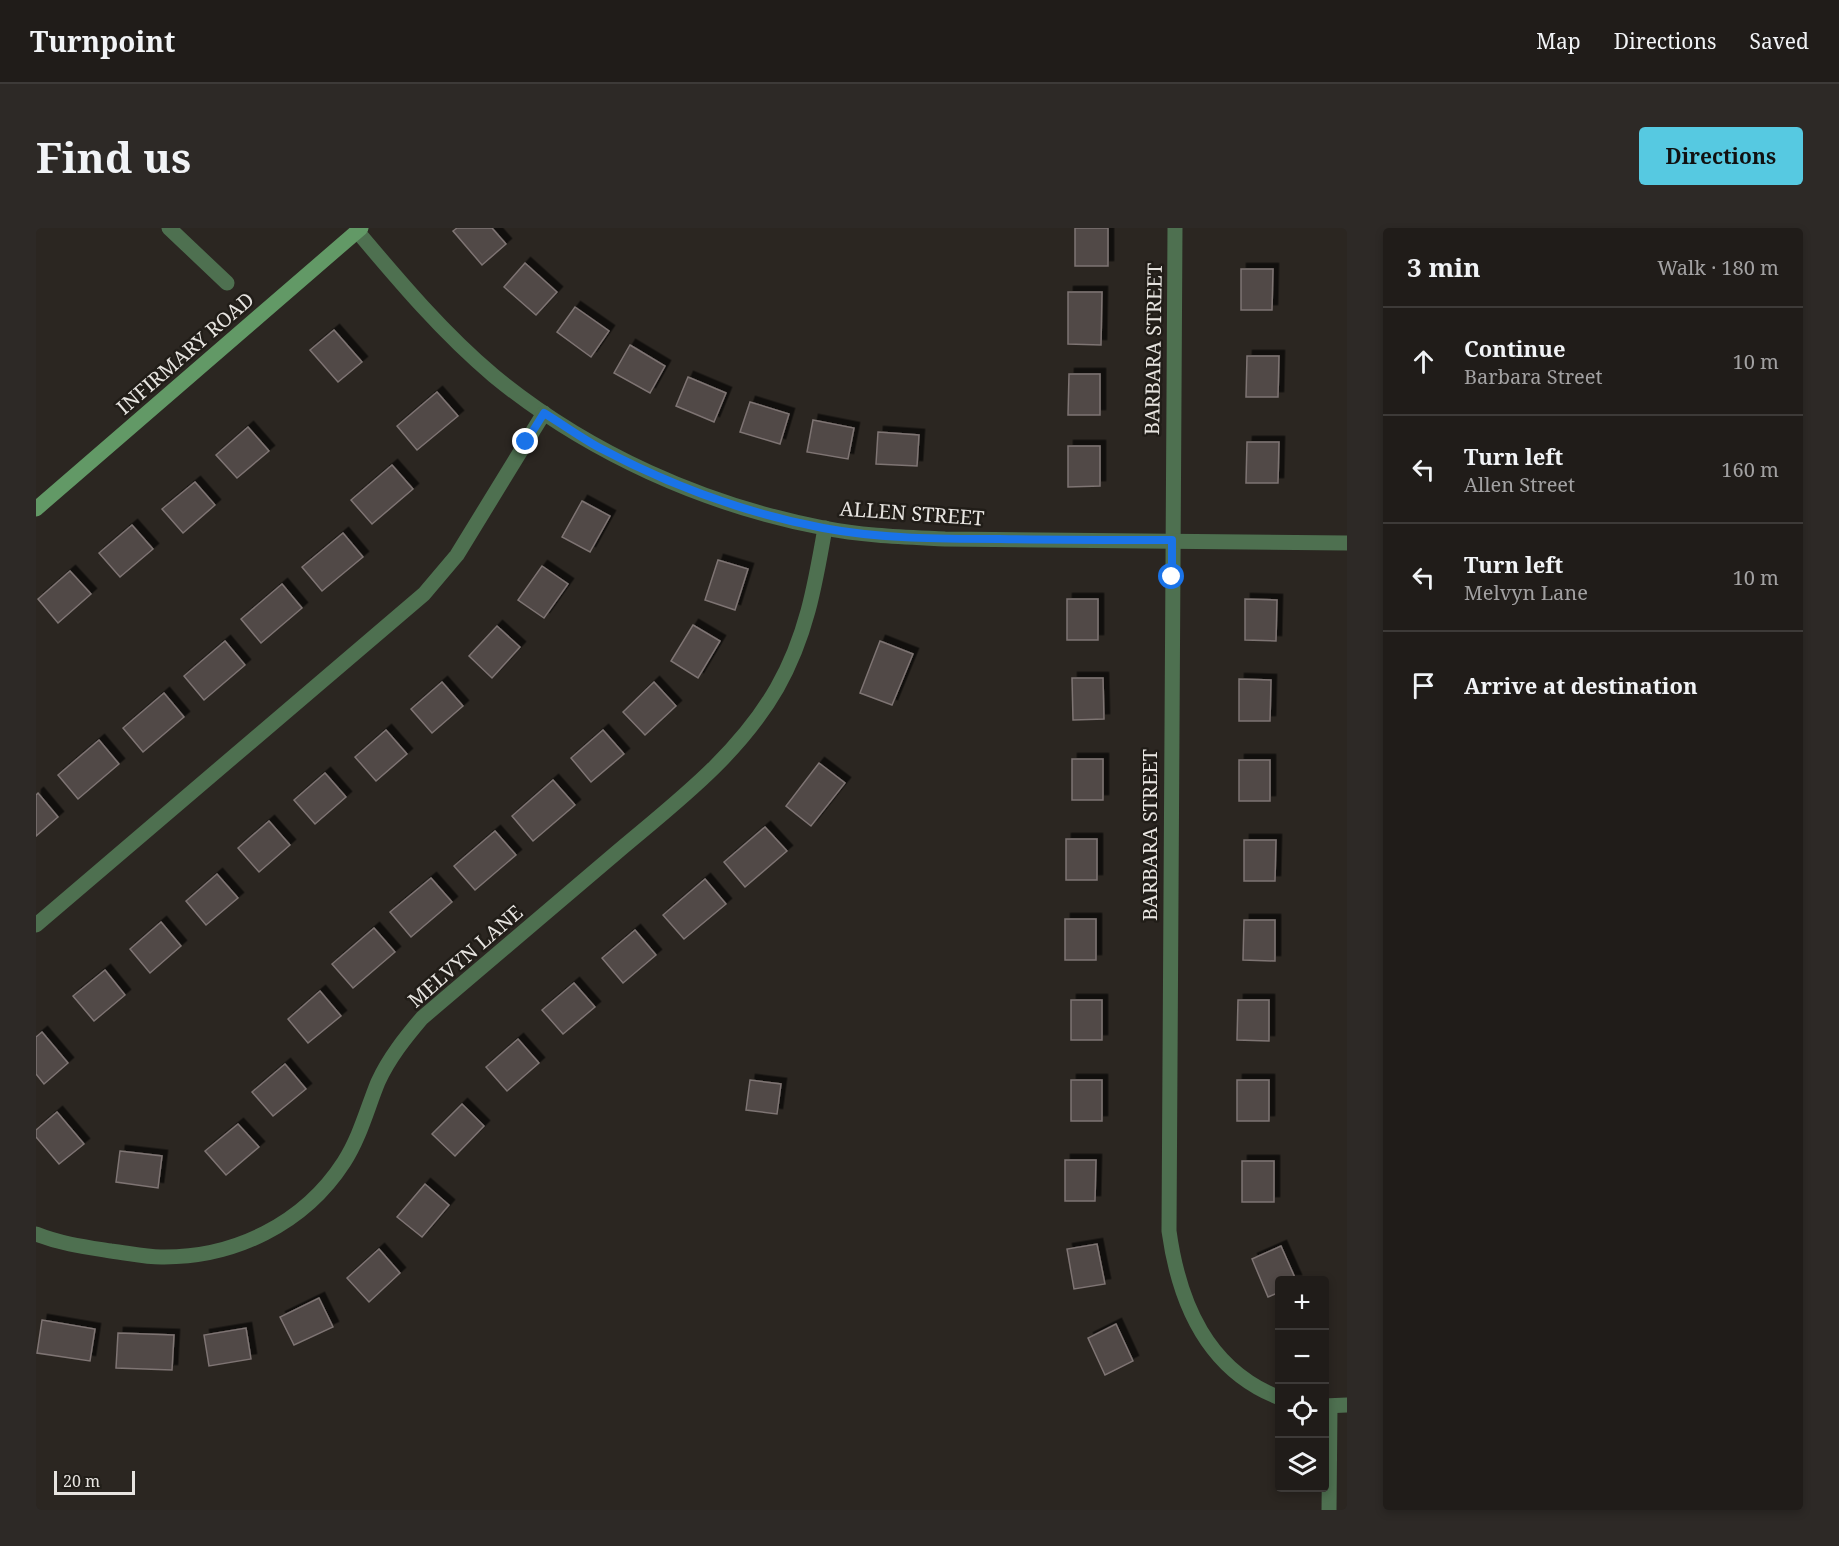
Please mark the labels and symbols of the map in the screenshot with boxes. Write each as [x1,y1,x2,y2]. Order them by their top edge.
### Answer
street label: BARBARA STREET [1138,263,1168,435]
street label: INFIRMARY ROAD [111,286,259,420]
route end [512,428,538,454]
street label: ALLEN STREET [839,494,985,532]
route start [1158,563,1184,589]
street label: BARBARA STREET [1136,749,1163,921]
street label: MELVYN LANE [402,899,528,1013]
scale bar [54,1468,135,1496]

